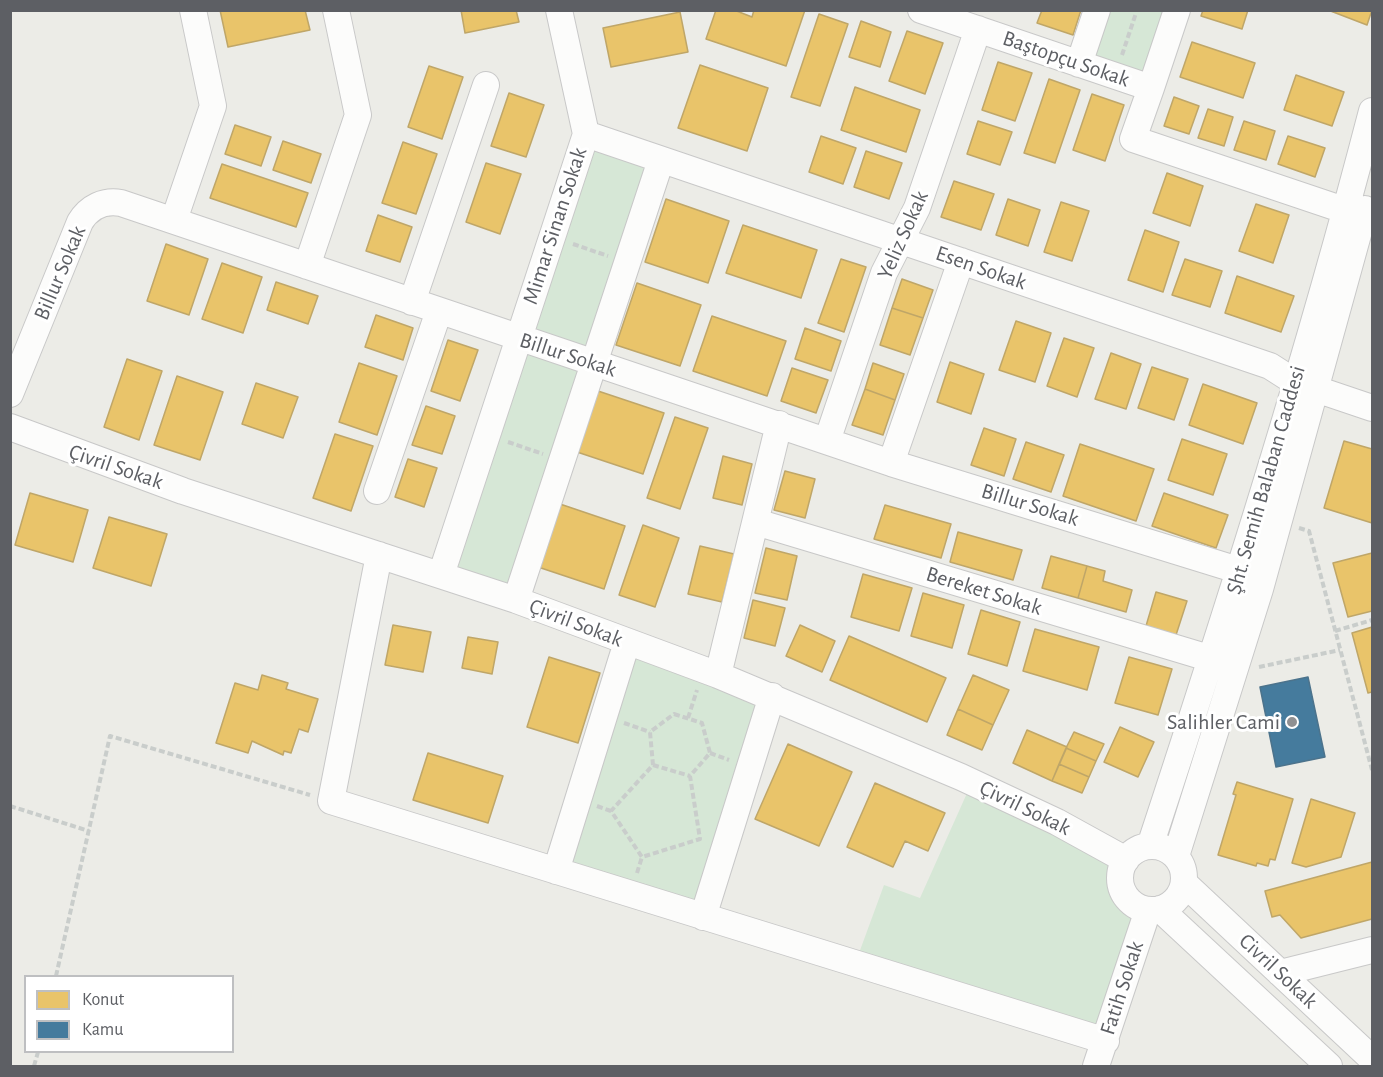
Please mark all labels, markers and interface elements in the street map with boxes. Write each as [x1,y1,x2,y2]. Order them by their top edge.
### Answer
street label: Baştopçu Sokak [999,25,1133,93]
street label: Mimar Sinan Sokak [517,144,593,308]
street label: Yeliz Sokak [872,187,934,283]
street label: Billur Sokak [28,222,92,324]
street label: Esen Sokak [932,240,1030,296]
street label: Billur Sokak [516,327,620,383]
street label: Şht. Semih Balaban Caddesi [1221,363,1311,597]
street label: Çivril Sokak [65,439,167,495]
street label: Billur Sokak [978,478,1082,532]
street label: Bereket Sokak [923,561,1045,621]
street label: Çivril Sokak [525,593,627,653]
place label: Salihler Cami [1167,709,1280,735]
marker: Salihler Cami [1285,715,1299,729]
street label: Çivril Sokak [975,775,1075,841]
street label: Civril Sokak [1233,928,1323,1014]
street label: Fatih Sokak [1094,938,1150,1038]
legend [24,975,234,1053]
text: Konut [82,991,124,1009]
text: Kamu [82,1021,123,1039]

